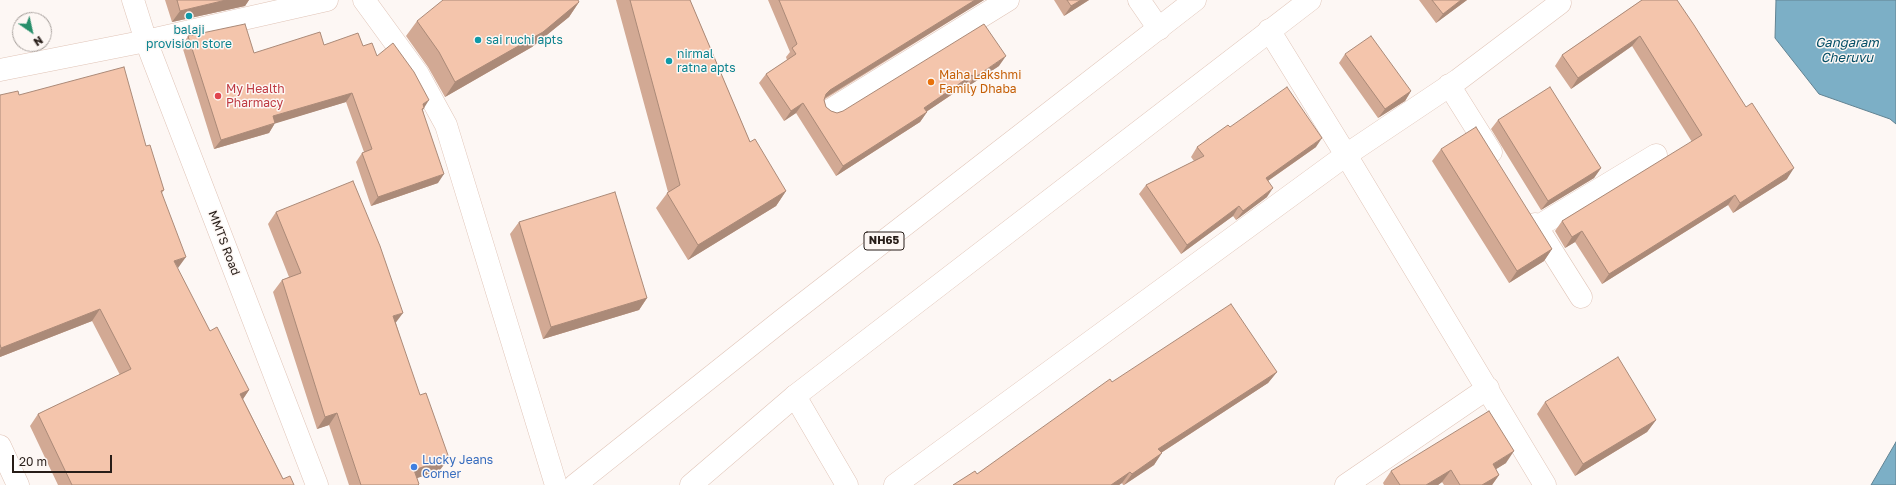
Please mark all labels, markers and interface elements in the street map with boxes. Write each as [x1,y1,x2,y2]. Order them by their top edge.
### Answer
marker: balaji provision store [184,11,194,21]
north arrow [12,12,52,52]
place label: balaji provision store [146,23,232,51]
place label: sai ruchi apts [486,33,563,47]
text: N [31,34,46,49]
marker: sai ruchi apts [473,35,483,45]
water label: Gangaram Cheruvu [1815,35,1879,66]
place label: nirmal ratna apts [677,47,735,75]
marker: nirmal ratna apts [664,56,674,66]
place label: Maha Lakshmi Family Dhaba [939,68,1021,96]
marker: Maha Lakshmi Family Dhaba [926,77,936,87]
place label: My Health Pharmacy [226,82,285,110]
marker: My Health Pharmacy [213,91,223,101]
street label: MMTS Road [205,209,243,277]
road number: NH65 [864,232,904,250]
scale bar [14,447,114,473]
place label: Lucky Jeans Corner [422,453,493,481]
text: 20 m [19,454,47,469]
marker: Lucky Jeans Corner [409,462,419,472]

